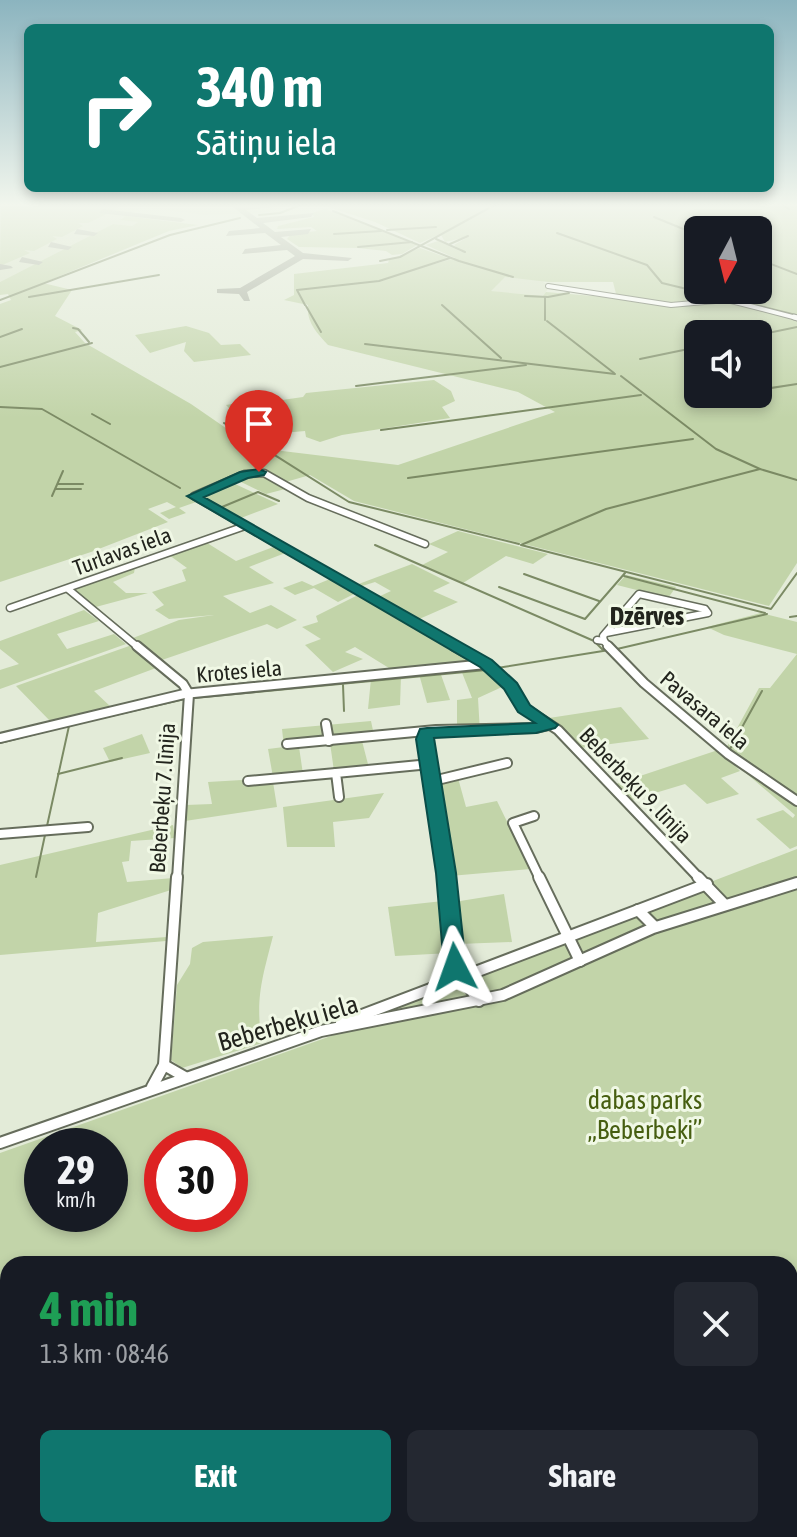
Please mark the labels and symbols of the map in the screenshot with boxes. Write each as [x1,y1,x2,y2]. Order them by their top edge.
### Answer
north arrow [684,216,772,304]
pin [225,390,293,472]
street label: Turlavas iela [69,521,175,581]
district label: Dzērves [610,601,684,631]
street label: Krotes iela [195,654,283,688]
street label: Pavasara iela [655,665,755,755]
street label: Beberbeķu 7. līnija [144,722,180,874]
street label: Beberbeķu 9. līnija [574,722,698,848]
position arrow [413,925,497,1009]
street label: Beberbeķu iela [214,989,362,1057]
park label: dabas parks „Beberbeķi” [588,1085,702,1145]
speed limit sign: 30 [144,1128,248,1232]

